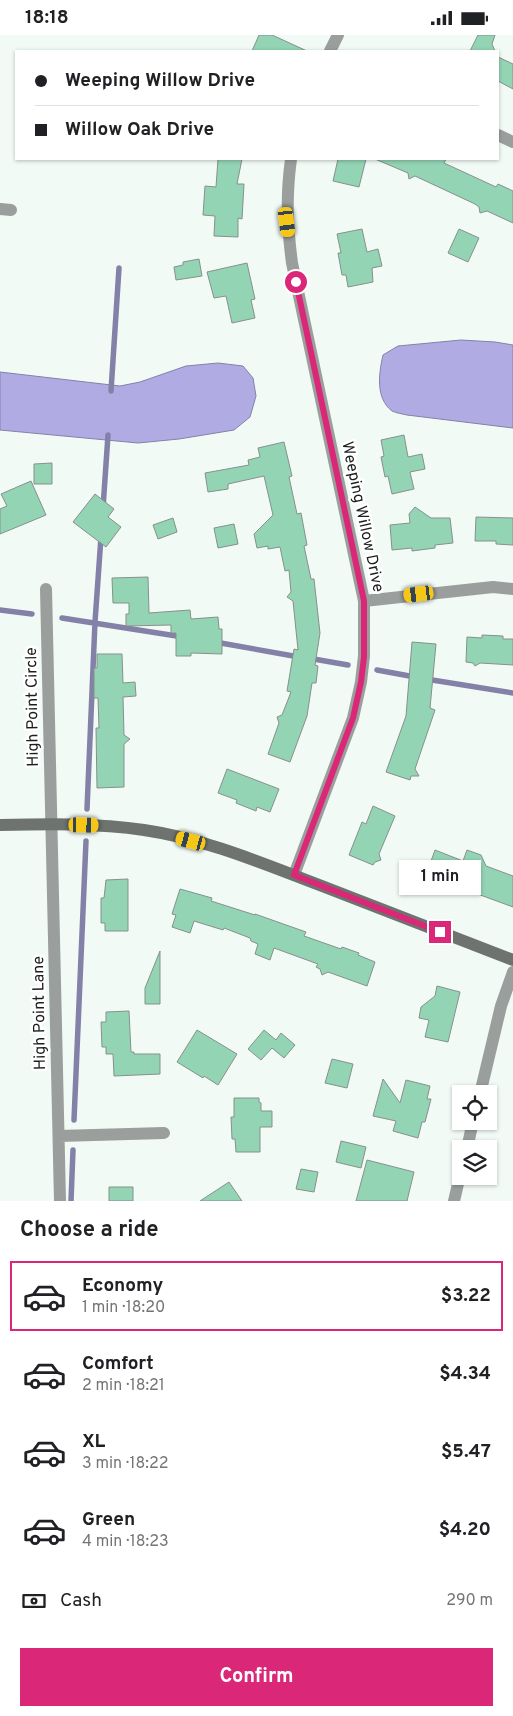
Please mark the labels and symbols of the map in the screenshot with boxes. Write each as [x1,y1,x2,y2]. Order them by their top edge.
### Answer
car [277,206,296,238]
route start [285,271,307,293]
street label: Weeping Willow Drive [336,440,388,594]
car [403,585,434,603]
street label: High Point Circle [22,647,44,767]
car [68,817,99,833]
car [174,830,207,852]
callout: 1 min [399,859,481,895]
route end [429,921,451,943]
street label: High Point Lane [29,956,51,1070]

